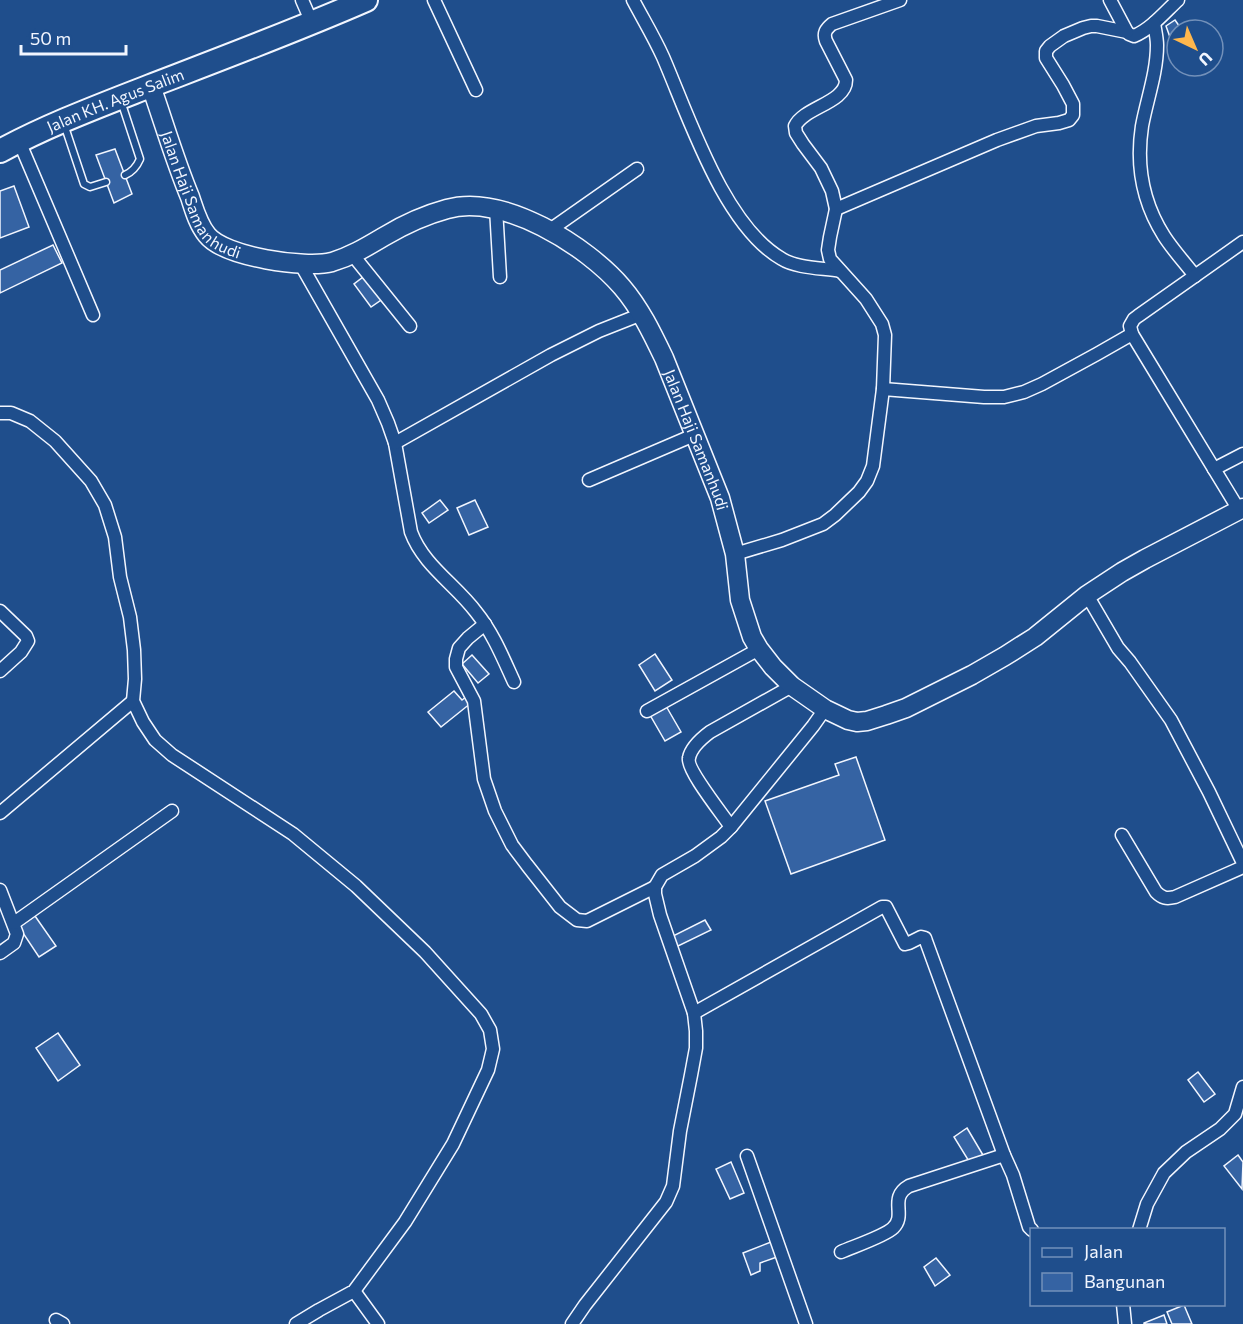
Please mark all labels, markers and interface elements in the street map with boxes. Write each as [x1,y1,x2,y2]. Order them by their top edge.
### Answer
scale bar [21,18,126,56]
north arrow [1165,18,1225,78]
text: 50 m [30,27,71,49]
text: U [1195,48,1217,70]
street label: Jalan KH. Agus Salim [44,64,186,136]
street label: Jalan Haji Samanhudi [158,128,243,262]
street label: Jalan Haji Samanhudi [660,366,733,512]
legend [1030,1228,1225,1306]
text: Jalan [1084,1240,1123,1262]
text: Bangunan [1084,1270,1165,1292]

